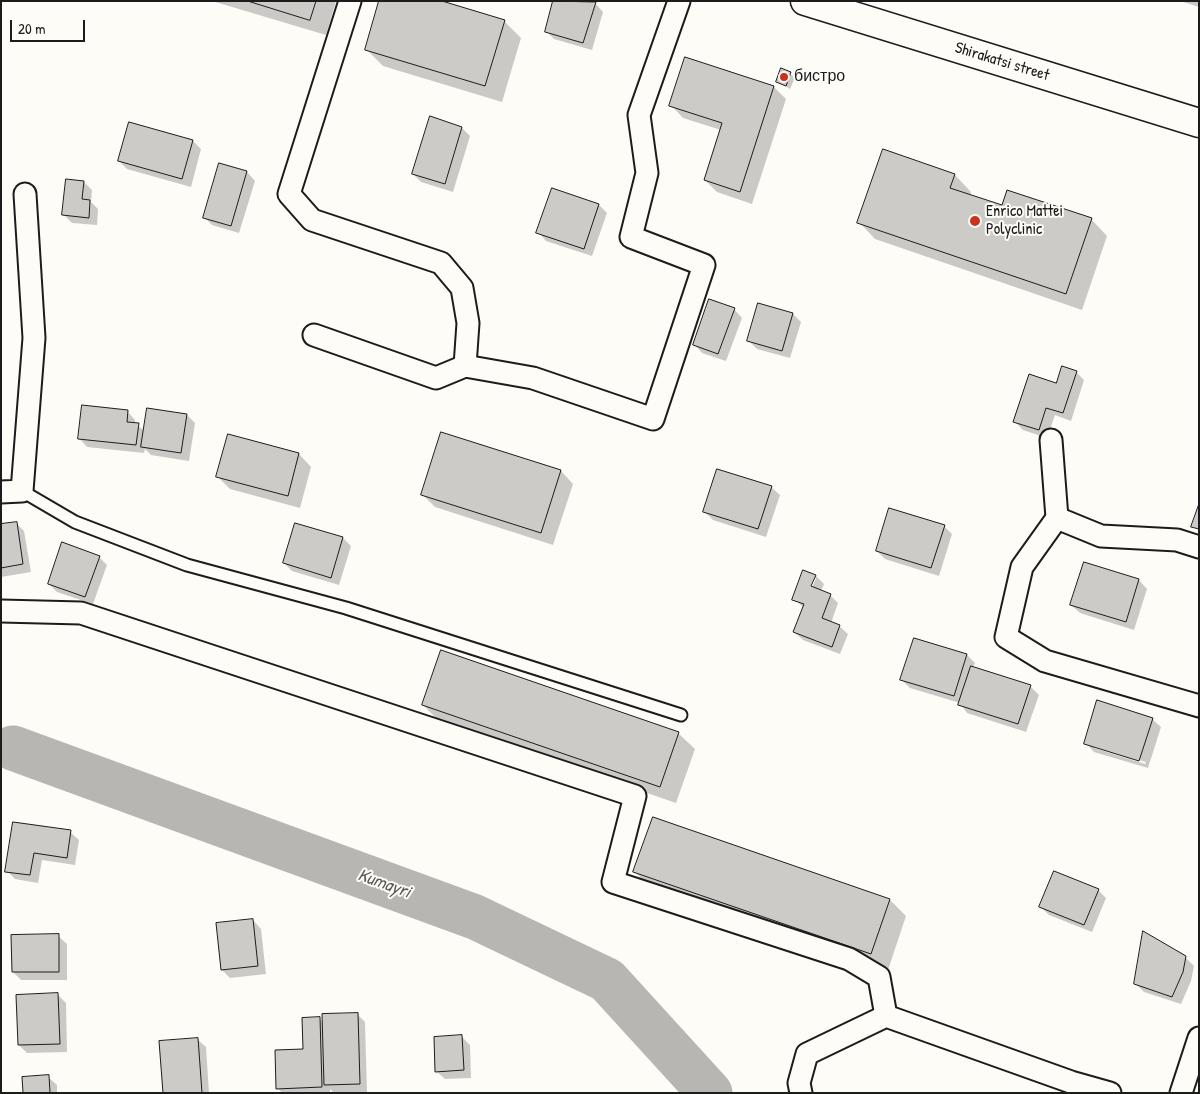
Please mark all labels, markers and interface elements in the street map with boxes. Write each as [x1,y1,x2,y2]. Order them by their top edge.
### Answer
scale bar [12,10,88,42]
text: 20 m [18,18,45,39]
street label: Shirakatsi street [952,38,1052,86]
place label: бистро [794,67,845,87]
marker: бистро [778,71,790,83]
place label: Enrico Mattei Polyclinic [986,202,1063,240]
marker: Enrico Mattei Polyclinic [968,214,982,228]
water label: Kumayri [355,865,413,903]

